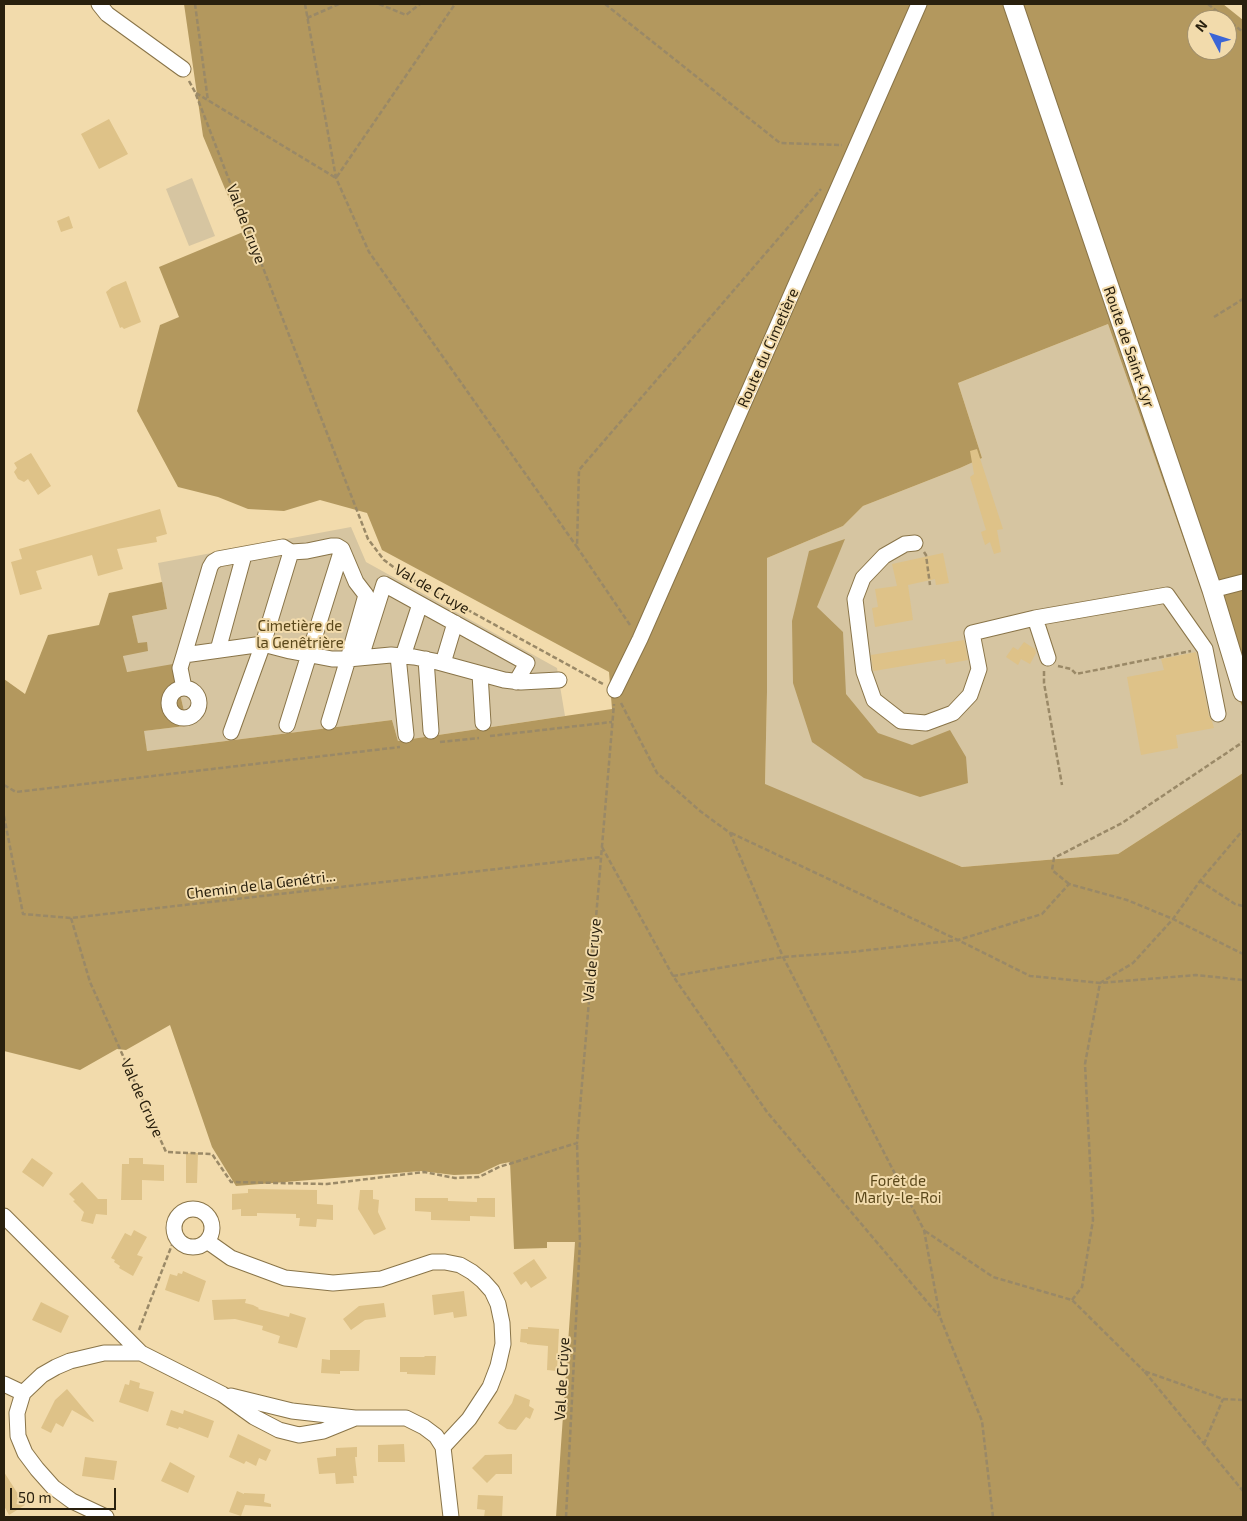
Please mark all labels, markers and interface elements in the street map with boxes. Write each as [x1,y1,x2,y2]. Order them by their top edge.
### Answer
north arrow [1187,10,1237,60]
text: N [1191,16,1211,35]
street label: Val de Cruye [223,182,269,266]
street label: Route de Saint-Cyr [1100,284,1158,410]
street label: Route du Cimetière [734,286,802,410]
street label: Val de Cruye [391,560,473,618]
park label: Cimetière de la Genêtrière [256,617,344,652]
street label: Chemin de la Genétri... [185,867,337,903]
street label: Val de Cruye [579,917,605,1003]
street label: Val de Cruye [117,1056,167,1140]
park label: Forêt de Marly-le-Roi [855,1172,941,1207]
street label: Val de Crüye [551,1337,573,1421]
scale bar [12,1478,119,1510]
text: 50 m [18,1488,52,1506]

